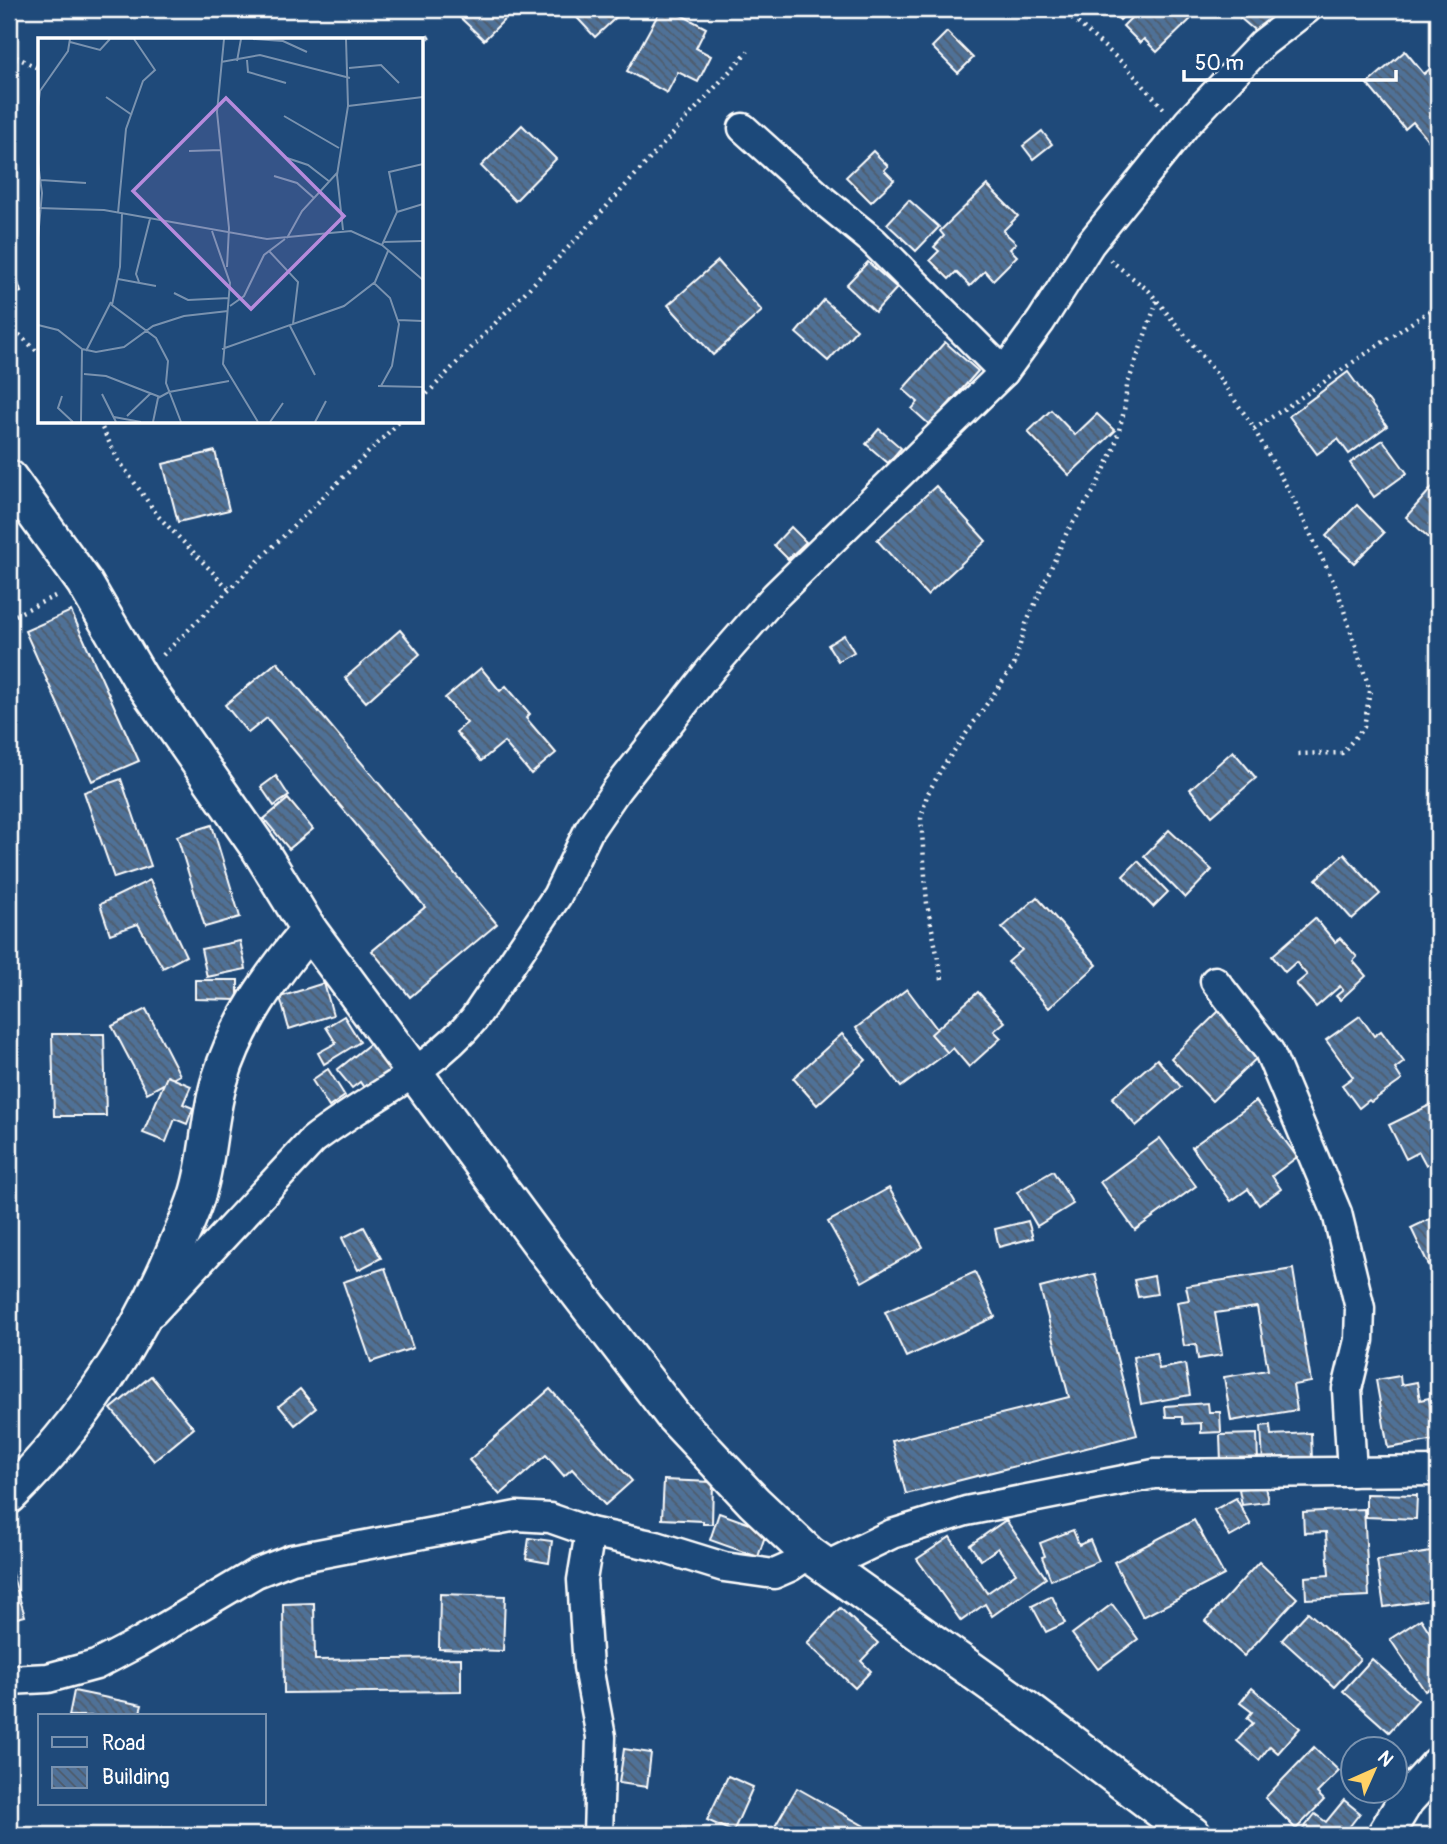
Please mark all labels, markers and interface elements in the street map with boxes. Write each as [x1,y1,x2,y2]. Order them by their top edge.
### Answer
inset map [38,38,424,424]
scale bar [1184,38,1396,82]
text: 50 m [1195,50,1244,77]
legend [38,1714,266,1806]
text: Road [102,1730,146,1757]
north arrow [1338,1736,1408,1806]
text: N [1372,1746,1398,1772]
text: Building [102,1764,169,1791]

